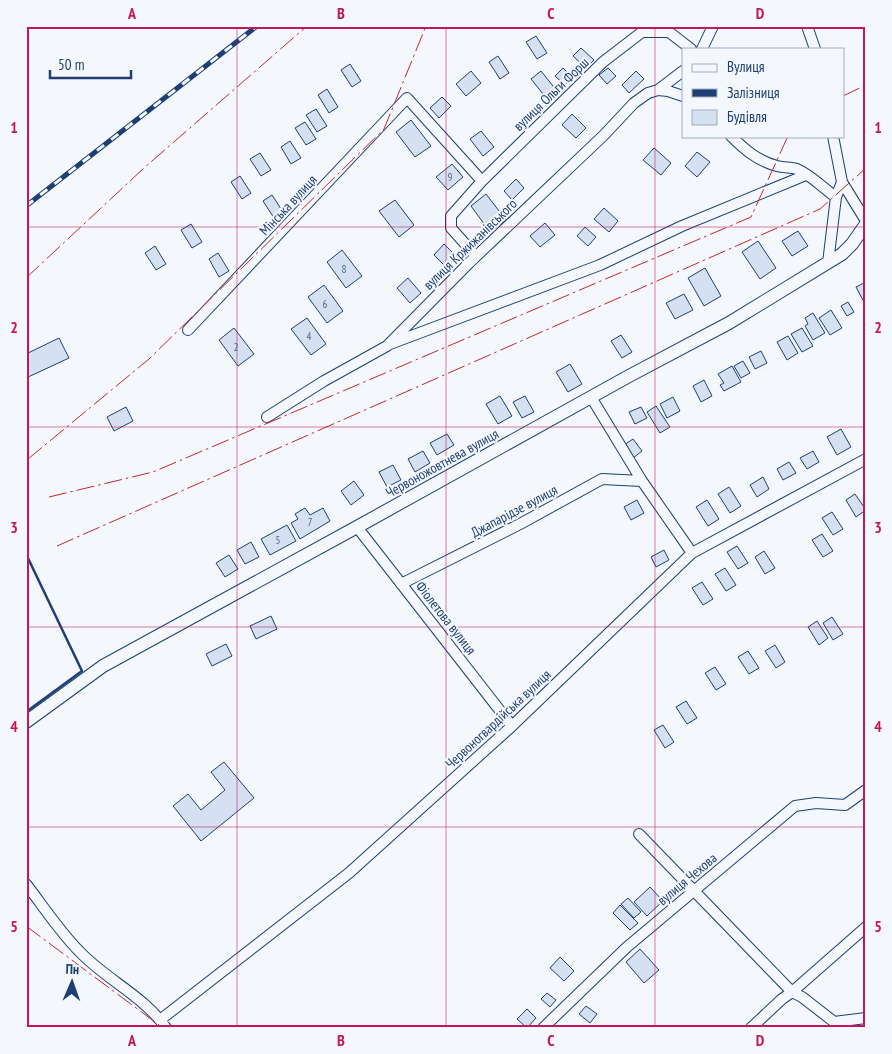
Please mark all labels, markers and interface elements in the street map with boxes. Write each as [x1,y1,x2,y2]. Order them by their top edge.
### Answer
text: A [127,3,137,23]
text: B [337,3,345,23]
text: C [547,3,555,23]
text: D [756,3,765,23]
scale bar [50,48,131,80]
legend [682,48,844,138]
street label: вулиця Ольги Форш [509,53,593,135]
text: 50 m [58,55,84,74]
text: Вулиця [727,57,765,76]
text: Залізниця [727,83,780,102]
text: Будівля [727,107,767,126]
text: 1 [10,117,18,137]
text: 1 [874,117,882,137]
house number: 9 [448,170,453,184]
street label: Мінська вулиця [255,171,321,239]
street label: вулиця Кржижанівського [419,195,521,293]
house number: 8 [342,262,347,276]
house number: 6 [323,297,328,311]
text: 2 [10,317,18,337]
text: 2 [874,317,882,337]
house number: 4 [307,329,312,343]
house number: 2 [234,340,239,354]
street label: Червоножовтнева вулиця [382,425,502,501]
street label: Джапарідзе вулиця [468,481,560,541]
house number: 7 [308,515,313,529]
text: 3 [10,517,18,537]
text: 3 [874,517,882,537]
house number: 5 [276,533,281,547]
street label: Фіолетова вулиця [412,578,480,658]
street label: Червоногвардійська вулиця [441,665,555,773]
text: 4 [10,716,18,736]
text: 4 [874,716,882,736]
street label: вулиця Чехова [653,849,721,909]
text: 5 [10,916,18,936]
text: 5 [874,916,882,936]
north arrow [48,956,98,1006]
text: Пн [65,960,80,978]
text: A [127,1030,137,1050]
text: B [337,1030,345,1050]
text: C [547,1030,555,1050]
text: D [756,1030,765,1050]

